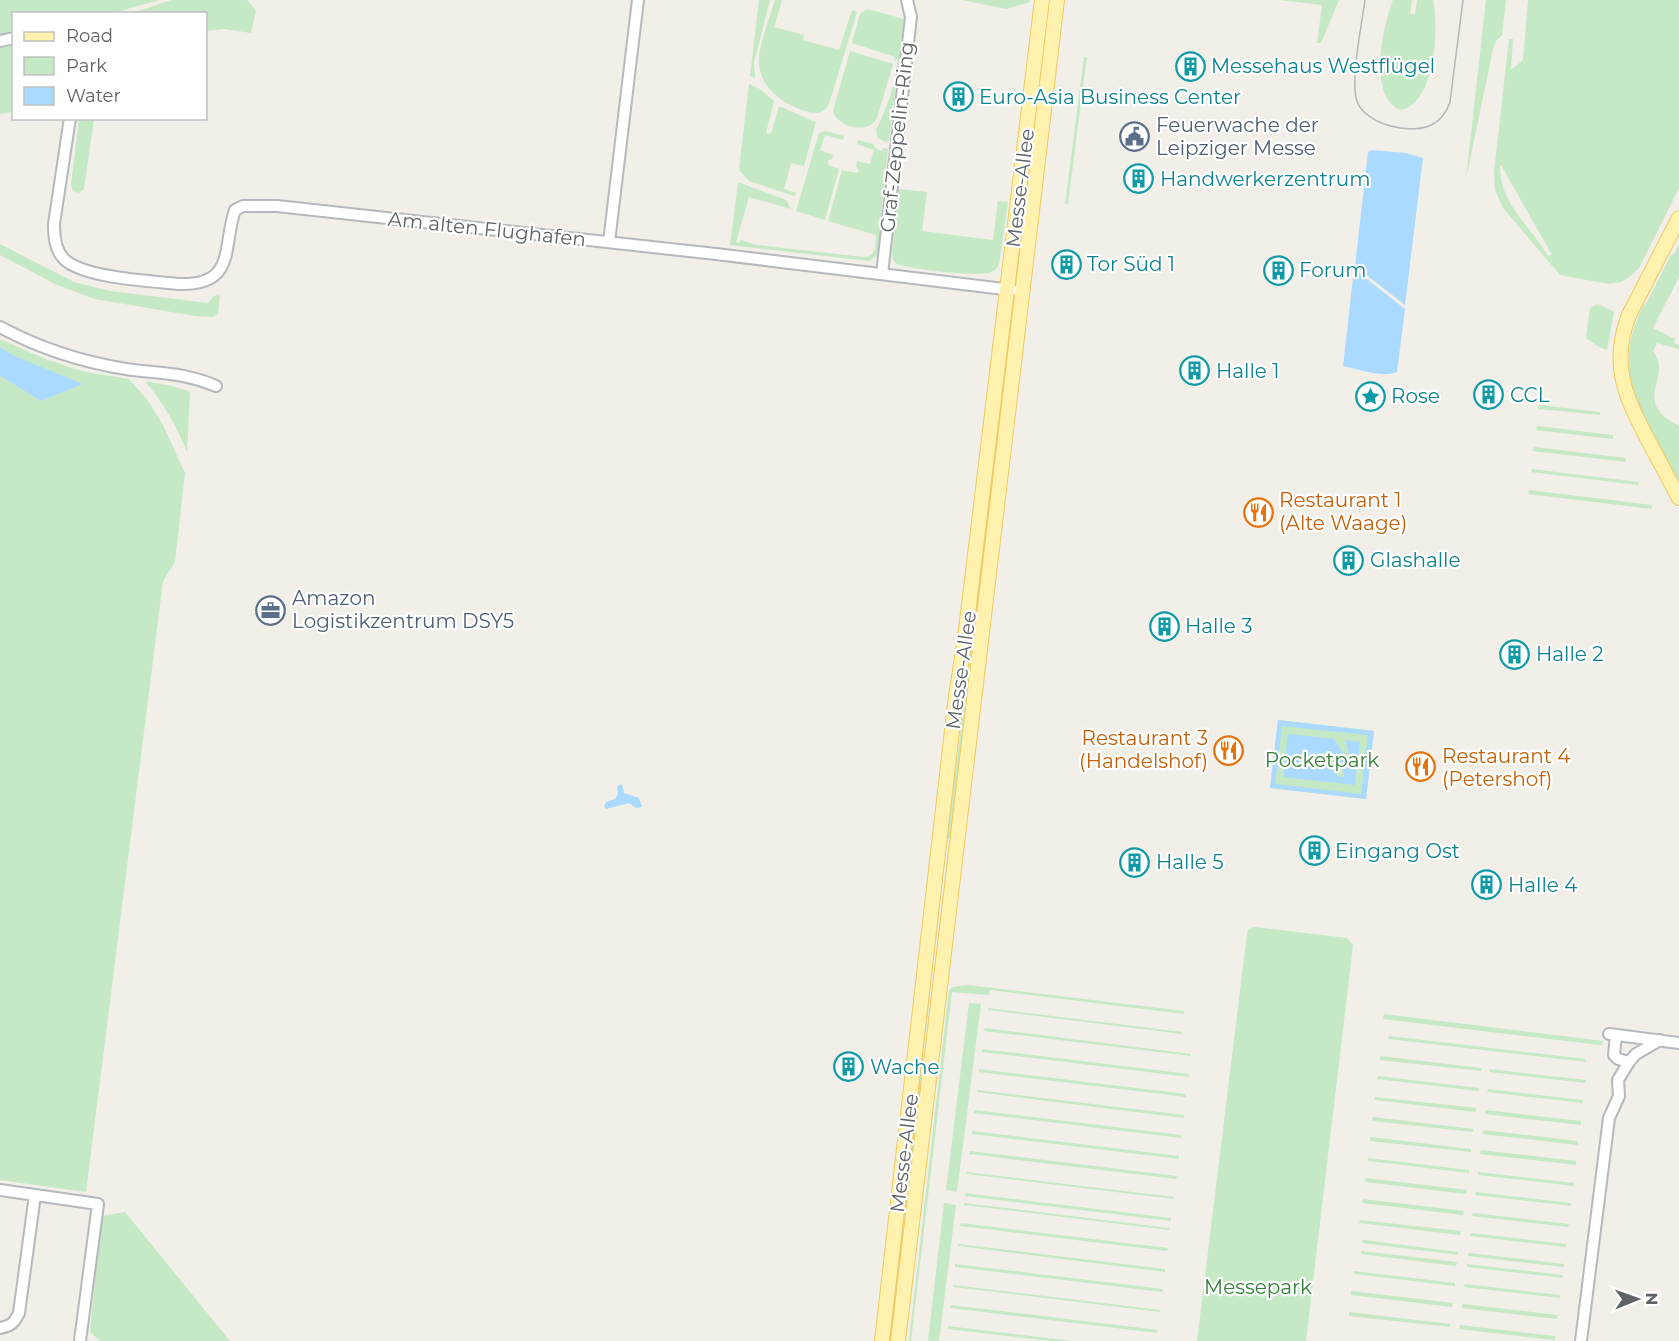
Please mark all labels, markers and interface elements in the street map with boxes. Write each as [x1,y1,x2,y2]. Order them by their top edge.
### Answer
legend [12,12,207,120]
text: Road [66,25,113,47]
street label: Graf-Zeppelin-Ring [875,40,919,234]
building icon: Messehaus Westflügel [1174,50,1206,82]
place label: Messehaus Westflügel [1211,54,1435,78]
text: Park [66,55,107,77]
building icon: Euro-Asia Business Center [942,81,974,113]
text: Water [66,85,121,107]
place label: Euro-Asia Business Center [979,85,1241,109]
place label: Feuerwache der Leipziger Messe [1156,113,1319,160]
public building icon: Feuerwache der Leipziger Messe [1119,121,1151,153]
street label: Messe-Allee [1001,127,1039,249]
building icon: Handwerkerzentrum [1123,163,1155,195]
place label: Handwerkerzentrum [1160,167,1370,191]
street label: Am alten Flughafen [387,207,587,251]
building icon: Tor Süd 1 [1050,248,1082,280]
place label: Tor Süd 1 [1087,252,1175,276]
building icon: Forum [1262,254,1294,286]
place label: Forum [1299,258,1367,282]
building icon: Halle 1 [1179,355,1211,387]
place label: Halle 1 [1216,359,1279,383]
building icon: CCL [1473,379,1505,411]
place icon: Rose [1354,380,1386,412]
place label: CCL [1510,383,1550,407]
place label: Rose [1391,384,1440,408]
place label: Restaurant 1 (Alte Waage) [1279,488,1407,535]
restaurant icon: Restaurant 1 (Alte Waage) [1242,496,1274,528]
building icon: Glashalle [1333,544,1365,576]
place label: Glashalle [1370,548,1461,572]
place label: Amazon Logistikzentrum DSY5 [292,586,514,633]
office icon: Amazon Logistikzentrum DSY5 [255,594,287,626]
street label: Messe-Allee [941,609,981,731]
building icon: Halle 3 [1148,610,1180,642]
place label: Halle 3 [1185,614,1252,638]
building icon: Halle 2 [1499,638,1531,670]
place label: Halle 2 [1536,642,1604,666]
place label: Restaurant 3 (Handelshof) [1079,726,1208,773]
restaurant icon: Restaurant 3 (Handelshof) [1213,734,1245,766]
place label: Restaurant 4 (Petershof) [1442,744,1570,791]
park label: Pocketpark [1265,748,1379,772]
restaurant icon: Restaurant 4 (Petershof) [1405,751,1437,783]
building icon: Eingang Ost [1298,835,1330,867]
place label: Eingang Ost [1335,839,1460,863]
building icon: Halle 5 [1119,846,1151,878]
place label: Halle 5 [1156,850,1223,874]
building icon: Halle 4 [1471,869,1503,901]
place label: Halle 4 [1508,873,1577,897]
building icon: Wache [833,1051,865,1083]
place label: Wache [870,1055,940,1079]
street label: Messe-Allee [885,1092,923,1214]
north arrow [1607,1269,1667,1329]
park label: Messepark [1204,1275,1312,1299]
text: N [1642,1292,1661,1305]

